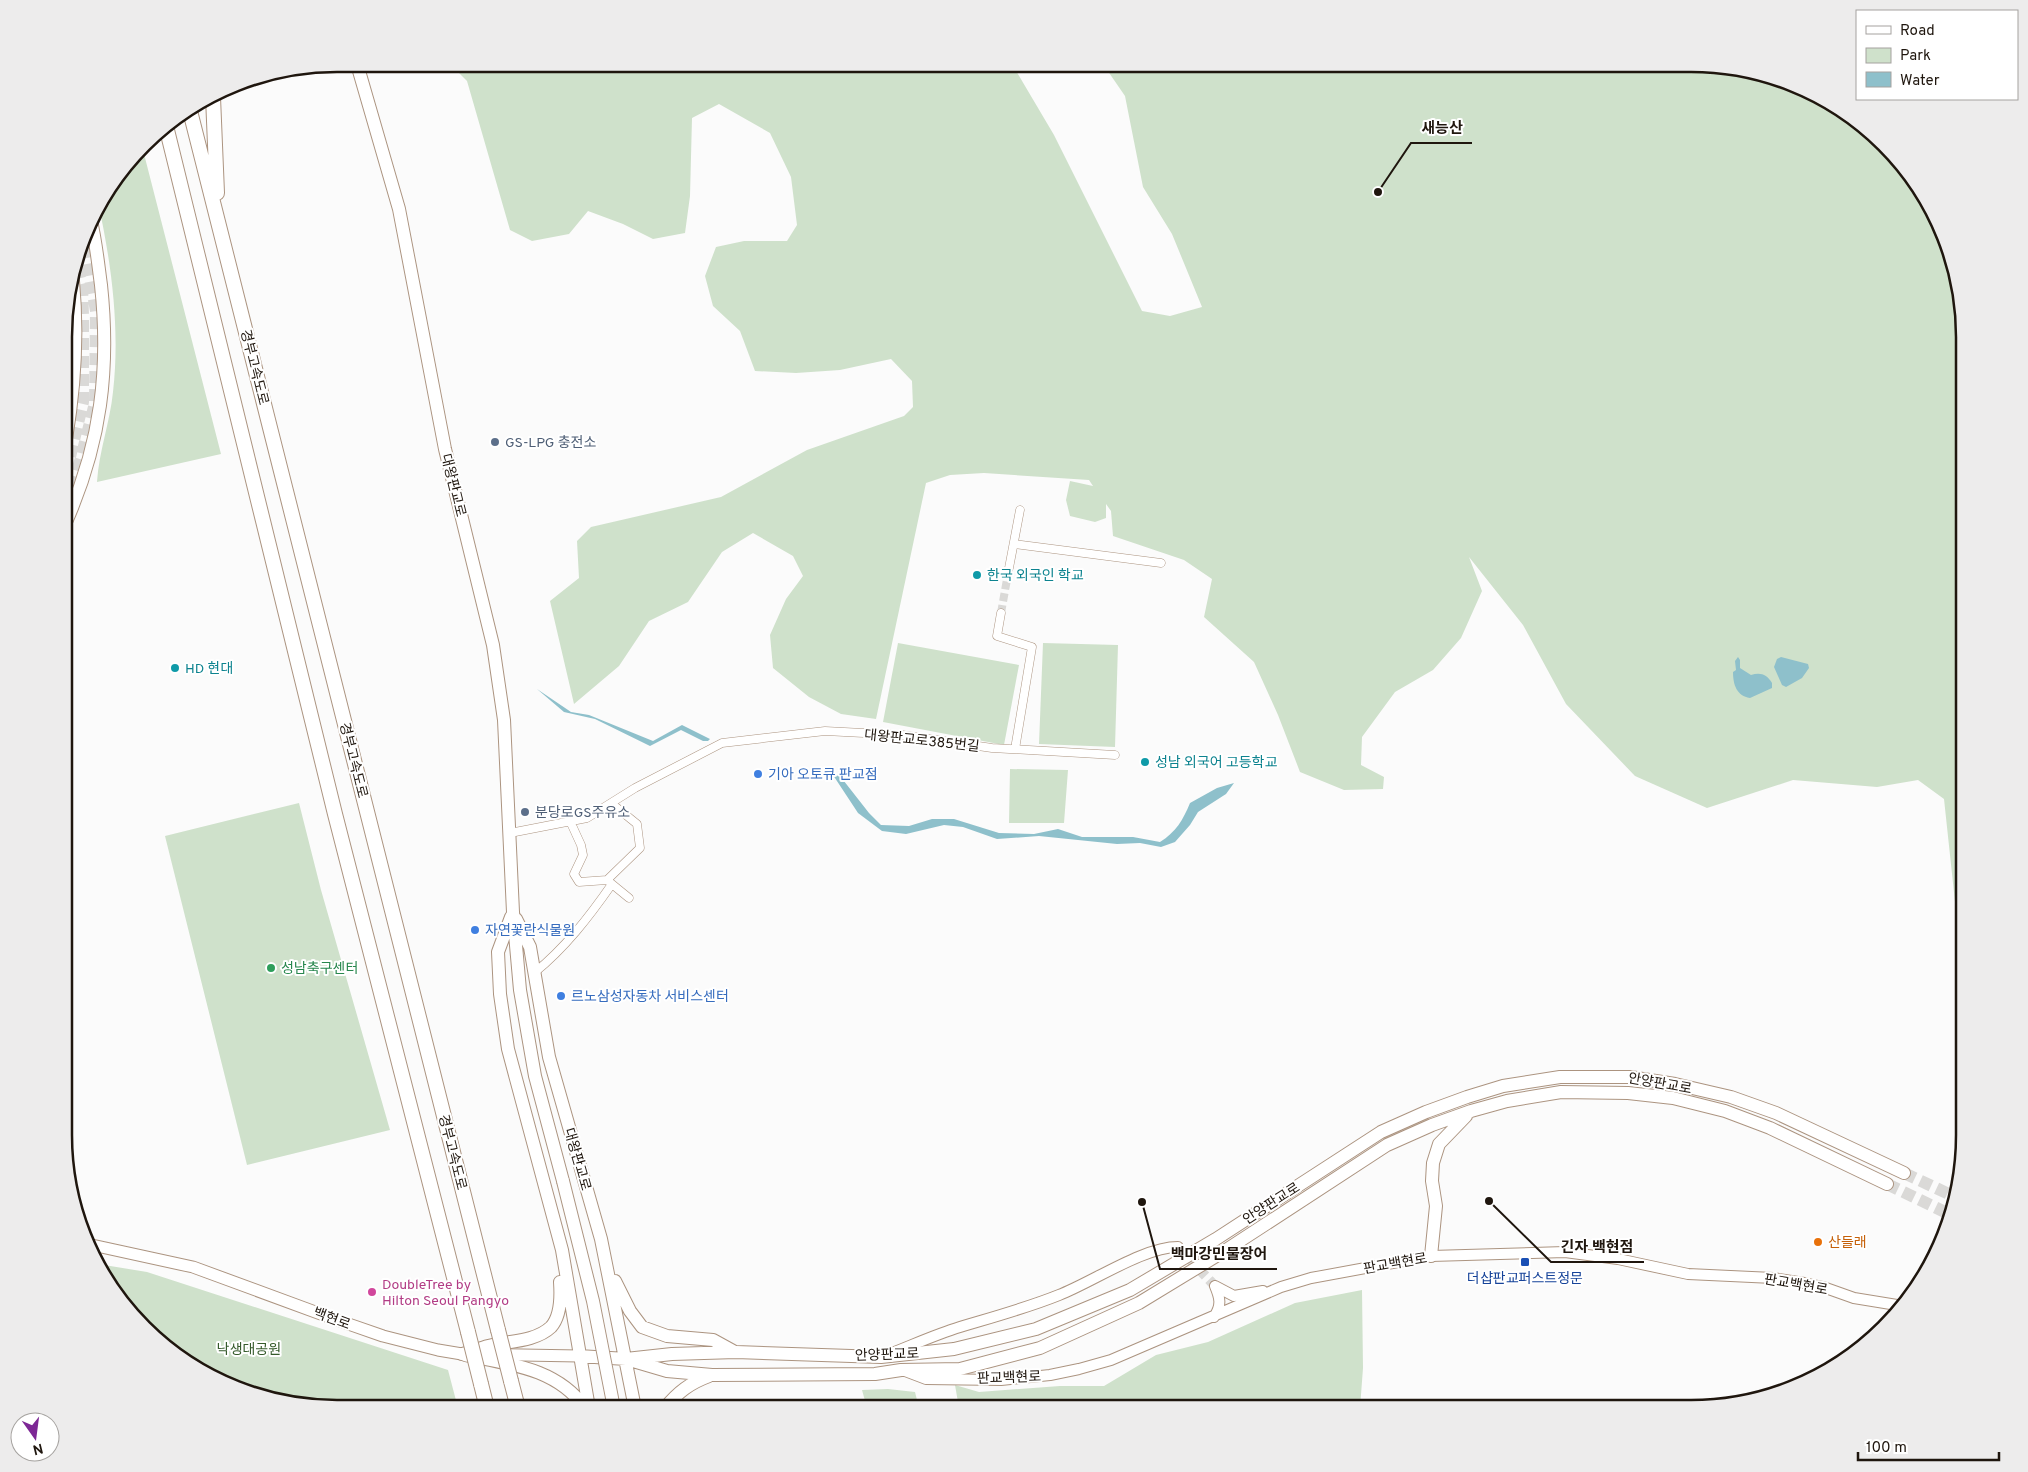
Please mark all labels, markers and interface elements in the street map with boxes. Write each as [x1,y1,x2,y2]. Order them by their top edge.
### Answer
legend [1856,10,2018,100]
text: Road [1900,22,1935,41]
text: Park [1900,47,1931,66]
text: Water [1900,72,1940,91]
callout: 새능산 [1411,113,1472,143]
text: 새능산 [1421,120,1463,139]
street label: 경부고속도로 [236,328,271,407]
place label: GS-LPG 충전소 [505,435,596,452]
marker: GS-LPG 충전소 [489,436,501,448]
street label: 대왕판교로 [437,452,469,519]
place label: 한국 외국인 학교 [987,567,1084,585]
marker: 한국 외국인 학교 [971,569,983,581]
place label: HD 현대 [185,660,233,678]
marker: HD 현대 [169,662,181,674]
street label: 경부고속도로 [335,721,370,800]
street label: 대왕판교로385번길 [863,727,980,756]
place label: 성남 외국어 고등학교 [1155,754,1278,772]
marker: 성남 외국어 고등학교 [1139,756,1151,768]
place label: 기아 오토큐 판교점 [768,767,878,784]
marker: 기아 오토큐 판교점 [752,768,764,780]
place label: 분당로GS주유소 [535,805,630,822]
marker: 분당로GS주유소 [519,806,531,818]
place label: 자연꽃란식물원 [485,923,575,940]
marker: 자연꽃란식물원 [469,924,481,936]
place label: 성남축구센터 [281,961,358,978]
marker: 성남축구센터 [265,962,277,974]
place label: 르노삼성자동차 서비스센터 [571,989,729,1006]
marker: 르노삼성자동차 서비스센터 [555,990,567,1002]
street label: 안양판교로 [1627,1071,1693,1098]
street label: 경부고속도로 [434,1113,469,1192]
street label: 대왕판교로 [560,1126,594,1193]
street label: 안양판교로 [1240,1180,1304,1229]
callout: 긴자 백현점 [1551,1232,1644,1262]
place label: 산들래 [1828,1235,1867,1252]
marker: 산들래 [1812,1236,1824,1248]
text: 긴자 백현점 [1561,1238,1633,1258]
callout: 백마강민물장어 [1160,1239,1277,1269]
text: 백마강민물장어 [1171,1246,1267,1265]
street label: 판교백현로 [1362,1250,1429,1278]
marker: 더샵판교퍼스트정문 [1519,1256,1531,1268]
place label: 더샵판교퍼스트정문 [1467,1271,1583,1288]
street label: 판교백현로 [1763,1271,1829,1299]
place label: DoubleTree by Hilton Seoul Pangyo [382,1277,509,1310]
marker: DoubleTree by Hilton Seoul Pangyo [366,1286,378,1298]
street label: 백현로 [310,1304,353,1334]
park label: 낙생대공원 [217,1342,281,1359]
street label: 안양판교로 [855,1346,920,1365]
street label: 판교백현로 [977,1368,1042,1388]
north arrow [10,1412,60,1462]
scale bar [1858,1430,1999,1462]
text: N [31,1439,45,1458]
text: 100 m [1866,1439,1907,1458]

